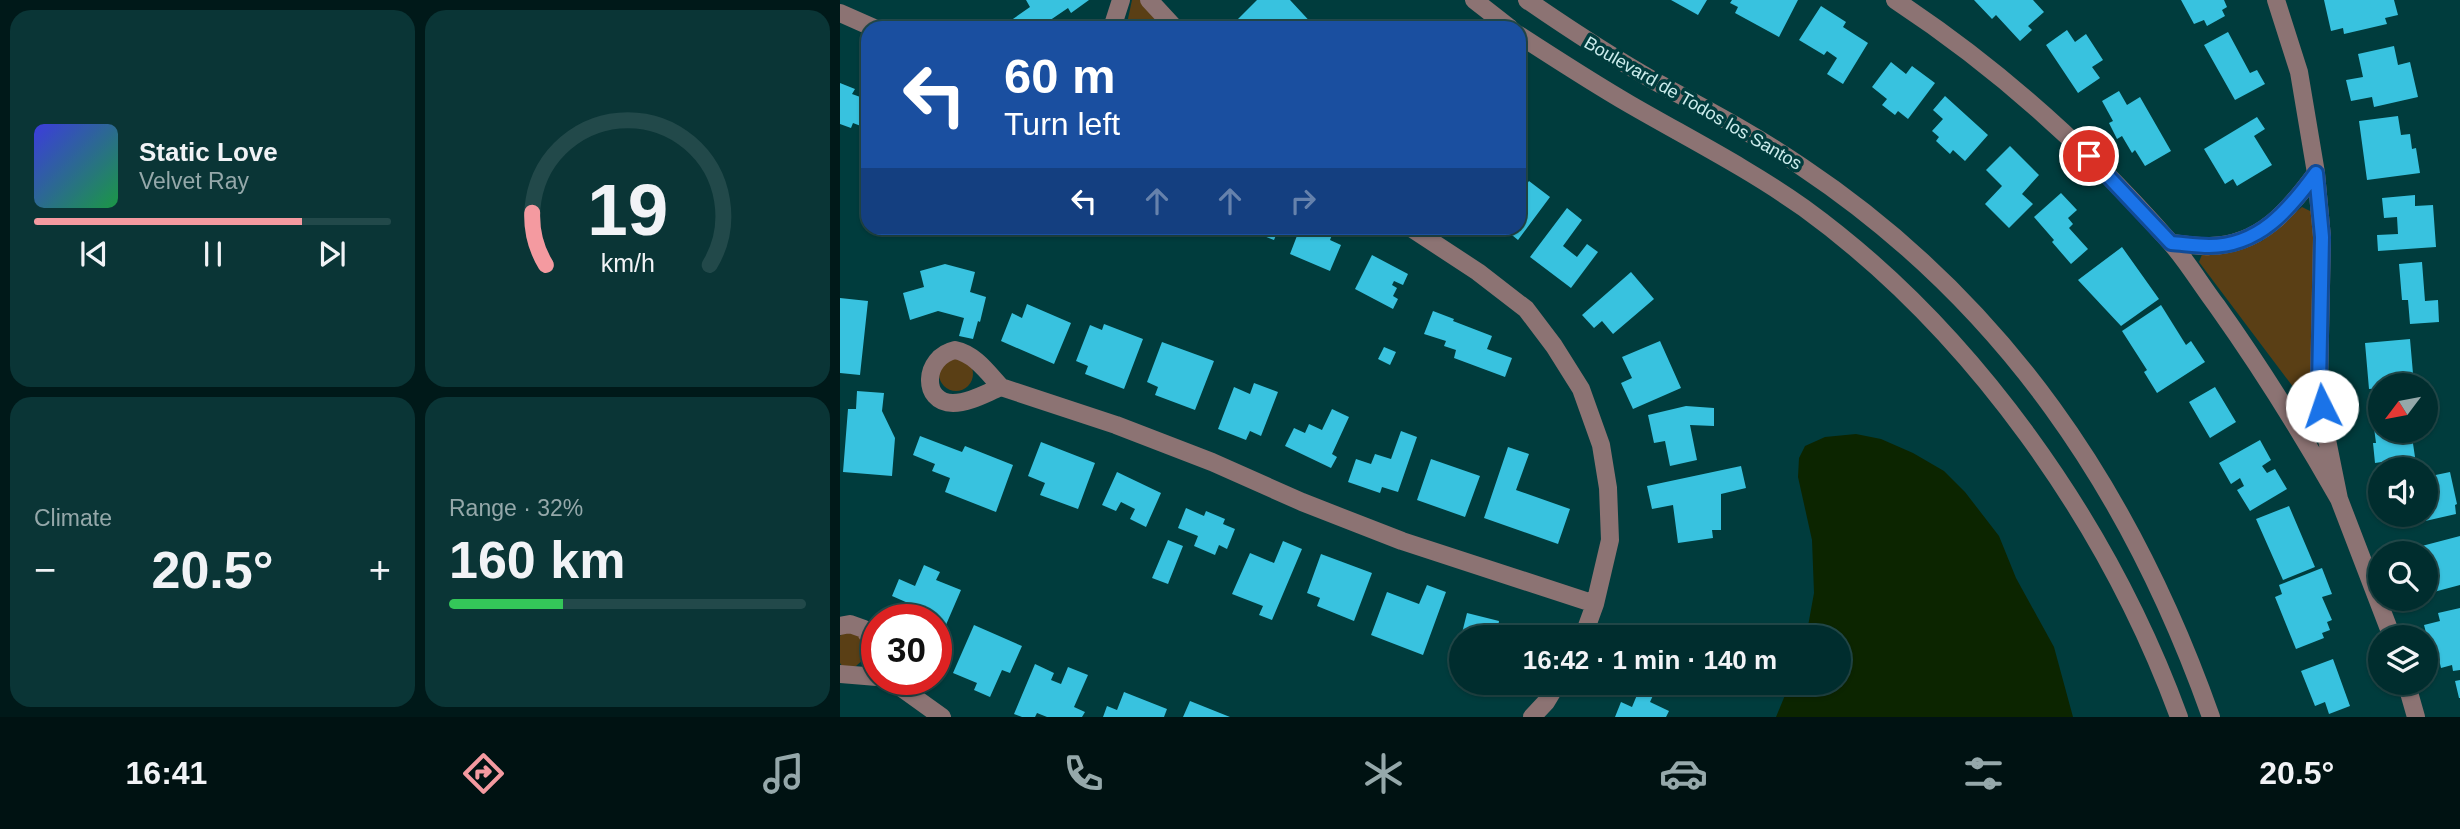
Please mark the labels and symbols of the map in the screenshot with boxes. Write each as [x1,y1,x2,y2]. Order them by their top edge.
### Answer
street label: Boulevard de Todos los Santos [1581,32,1805,174]
pin [2059,126,2119,186]
position arrow [2285,369,2359,443]
north arrow [2368,373,2438,443]
speed limit sign: 30 [861,604,952,695]

